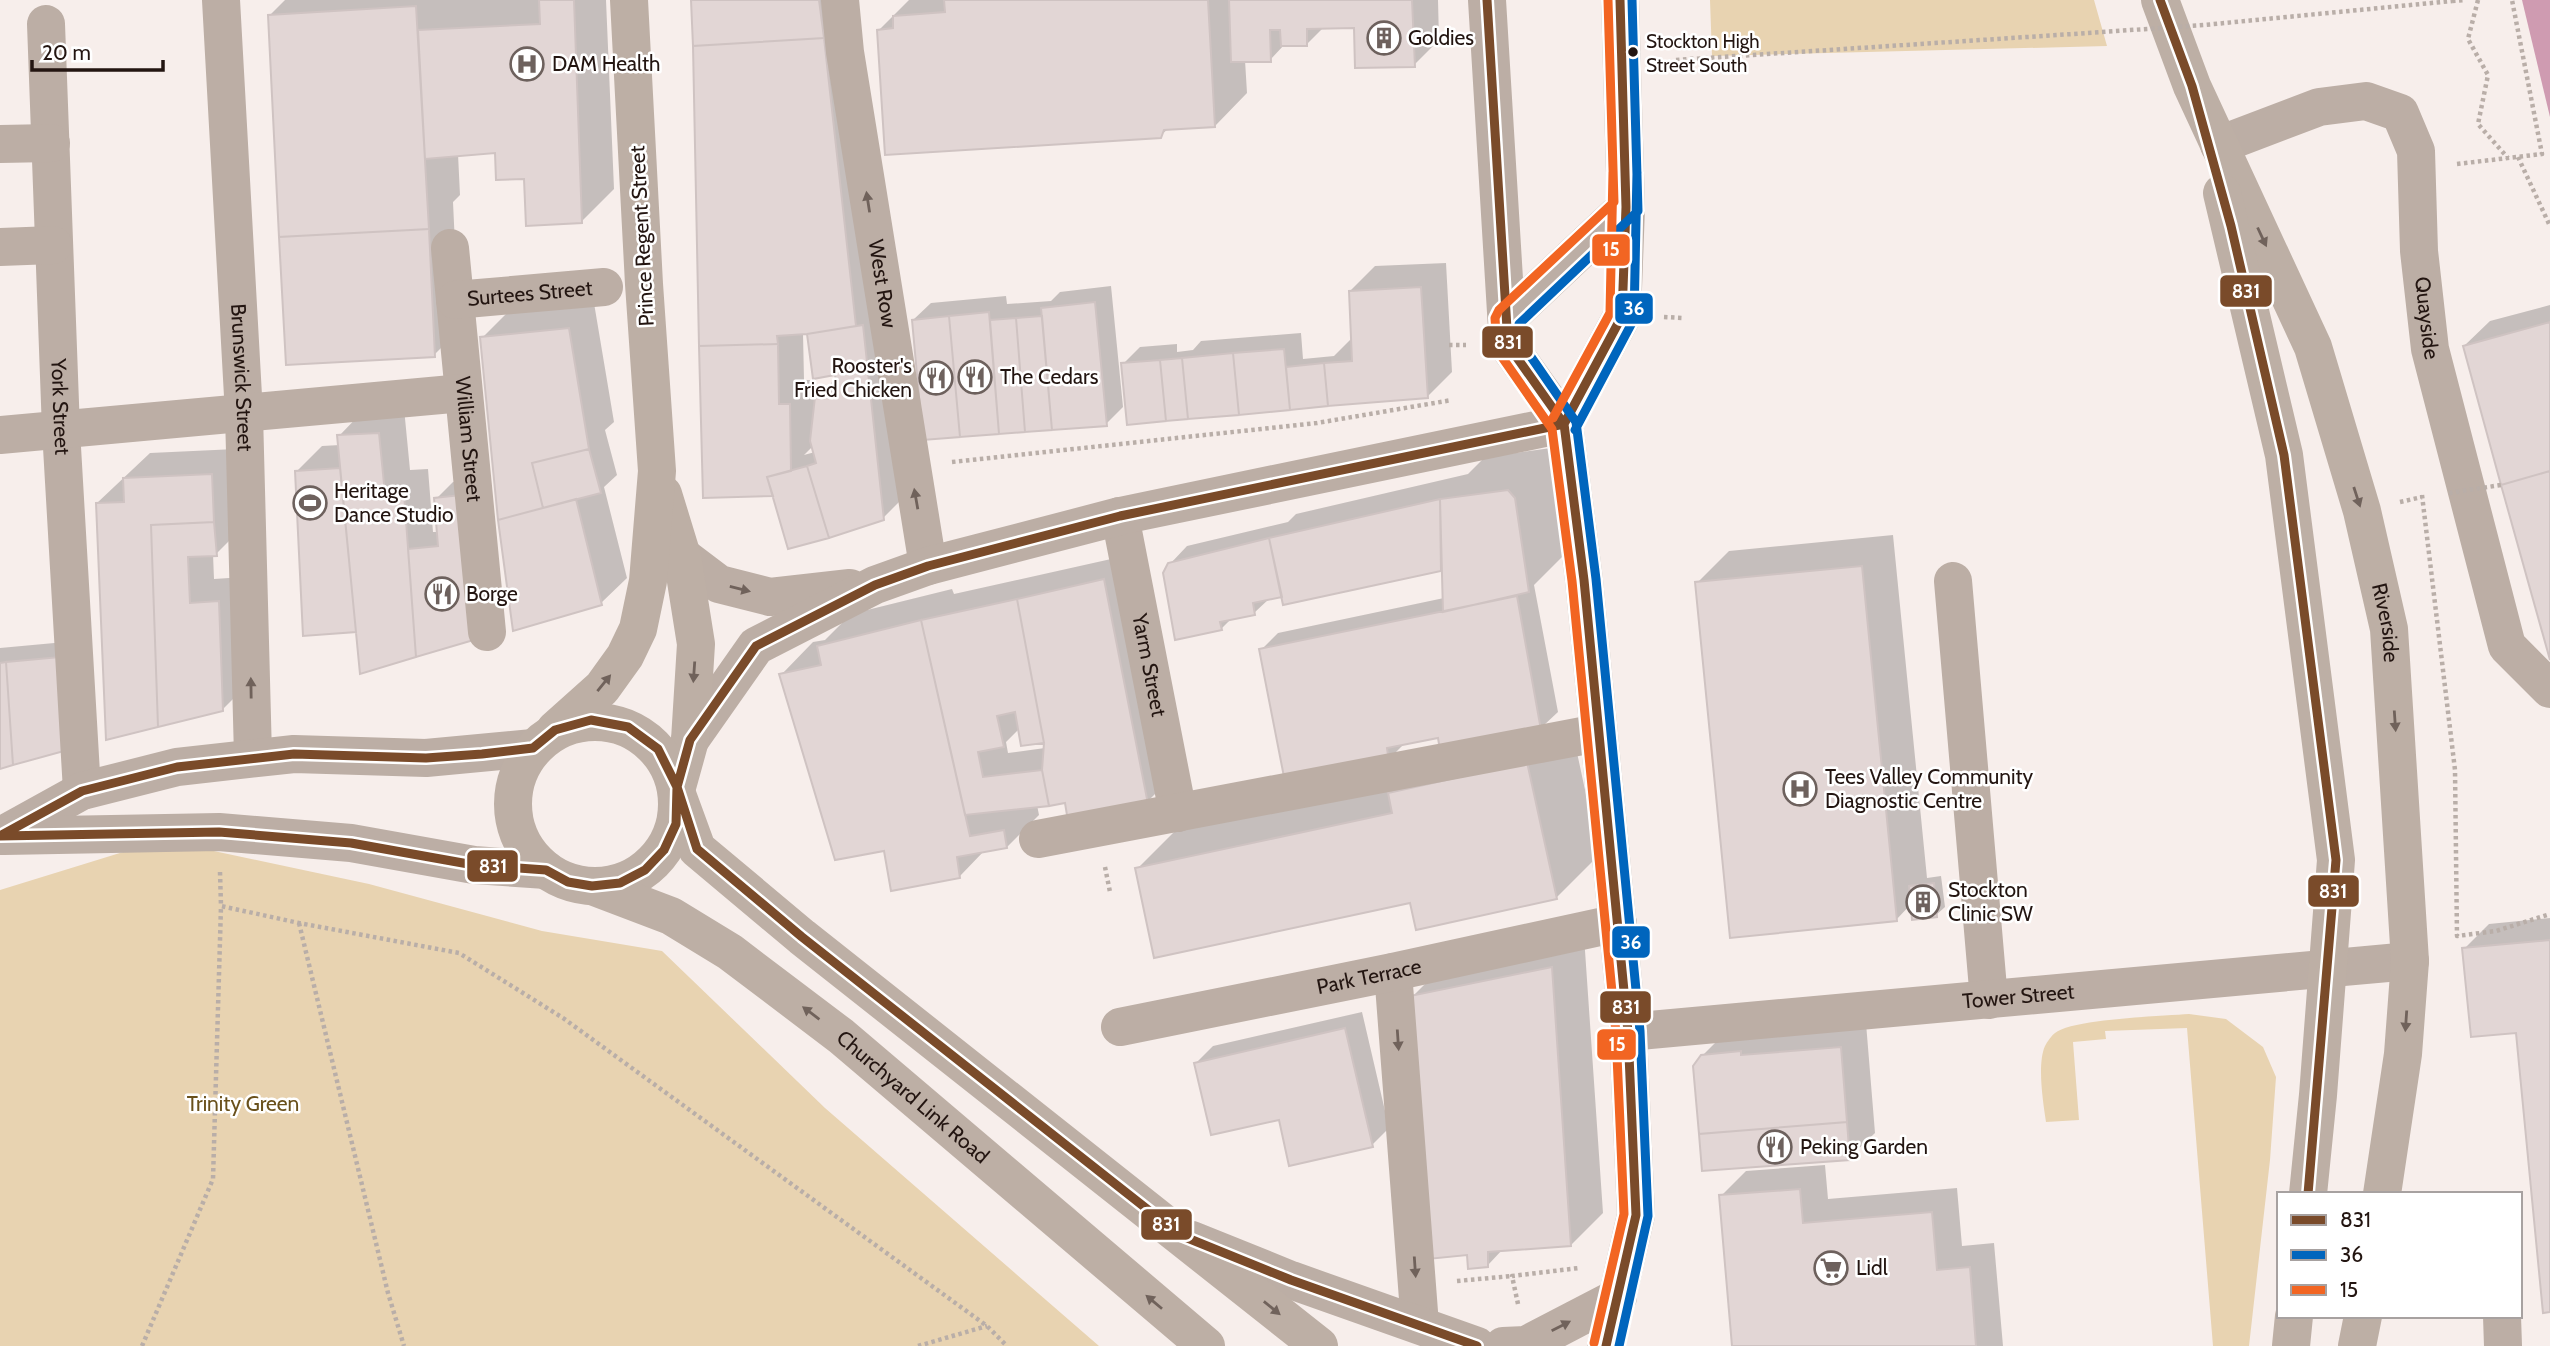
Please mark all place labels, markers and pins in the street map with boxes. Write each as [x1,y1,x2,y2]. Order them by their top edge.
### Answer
building icon: Goldies [1365,19,1403,57]
place label: Goldies [1408,25,1474,50]
place label: Stockton High Street South [1646,30,1759,77]
hospital icon: DAM Health [508,45,546,83]
marker: Stockton High Street South [1626,45,1640,59]
place label: DAM Health [552,51,660,76]
place label: Rooster's Fried Chicken [794,353,912,402]
restaurant icon: The Cedars [956,358,994,396]
restaurant icon: Rooster's Fried Chicken [917,359,955,397]
place label: The Cedars [1000,364,1099,389]
place label: Heritage Dance Studio [334,478,453,527]
sports icon: Heritage Dance Studio [291,484,329,522]
restaurant icon: Borge [423,575,461,613]
place label: Borge [466,581,518,606]
place label: Tees Valley Community Diagnostic Centre [1825,764,2034,813]
hospital icon: Tees Valley Community Diagnostic Centre [1781,770,1819,808]
place label: Stockton Clinic SW [1948,877,2033,926]
building icon: Stockton Clinic SW [1904,883,1942,921]
restaurant icon: Peking Garden [1756,1128,1794,1166]
place label: Peking Garden [1800,1134,1928,1159]
supermarket icon: Lidl [1812,1249,1850,1287]
place label: Lidl [1856,1255,1888,1280]

